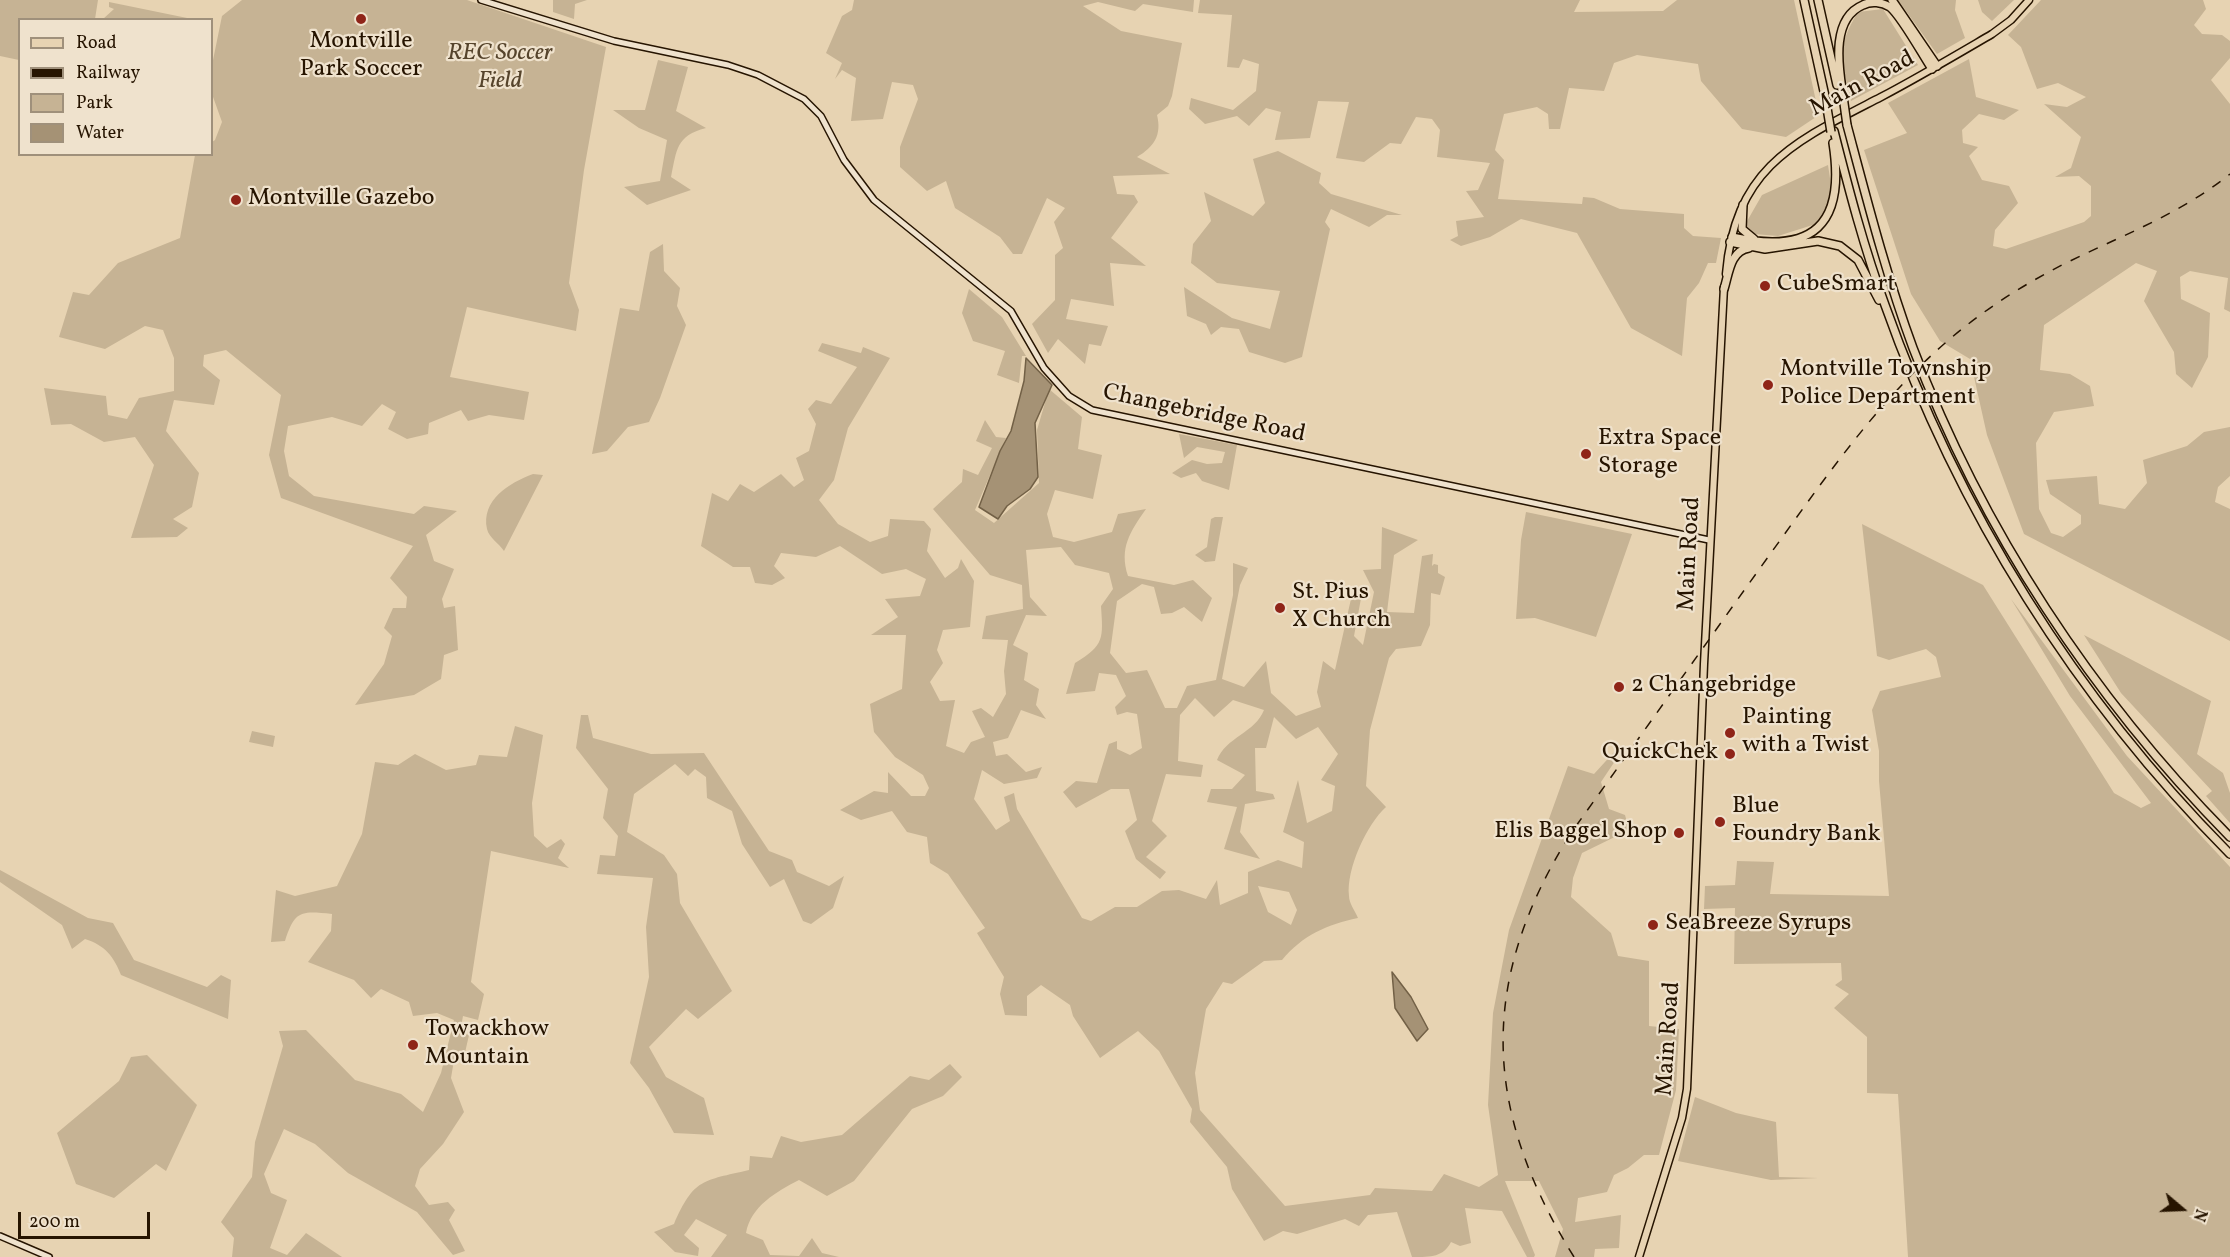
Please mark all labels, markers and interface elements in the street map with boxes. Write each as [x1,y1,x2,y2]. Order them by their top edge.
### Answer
marker: Montville Park Soccer [354,12,368,26]
legend [18,18,213,156]
place label: Montville Park Soccer [300,29,422,85]
text: Road [76,31,117,56]
park label: REC Soccer Field [447,41,553,97]
street label: Main Road [1806,45,1920,125]
text: Railway [76,61,140,86]
text: Park [76,91,113,116]
text: Water [76,121,124,146]
place label: Montville Gazebo [248,186,435,214]
marker: Montville Gazebo [229,193,243,207]
place label: CubeSmart [1777,272,1896,300]
marker: CubeSmart [1758,279,1772,293]
place label: Montville Township Police Department [1780,357,1991,413]
marker: Montville Township Police Department [1761,378,1775,392]
street label: Changebridge Road [1100,379,1308,451]
place label: Extra Space Storage [1598,426,1721,482]
marker: Extra Space Storage [1579,447,1593,461]
street label: Main Road [1674,496,1708,612]
place label: St. Pius X Church [1292,580,1391,636]
marker: St. Pius X Church [1273,601,1287,615]
place label: 2 Changebridge [1631,673,1796,701]
marker: 2 Changebridge [1612,680,1626,694]
place label: Painting with a Twist [1742,705,1869,761]
marker: Painting with a Twist [1723,726,1737,740]
place label: QuickChek [1602,740,1718,768]
marker: QuickChek [1723,747,1737,761]
place label: Blue Foundry Bank [1732,794,1881,850]
marker: Blue Foundry Bank [1713,815,1727,829]
place label: Elis Baggel Shop [1494,819,1667,847]
marker: Elis Baggel Shop [1672,826,1686,840]
place label: SeaBreeze Syrups [1665,911,1851,939]
marker: SeaBreeze Syrups [1646,918,1660,932]
street label: Main Road [1652,981,1688,1097]
place label: Towackhow Mountain [425,1017,549,1073]
marker: Towackhow Mountain [406,1038,420,1052]
north arrow [2152,1179,2212,1239]
scale bar [21,1200,153,1238]
text: N [2187,1206,2211,1224]
text: 200 m [29,1210,80,1235]

